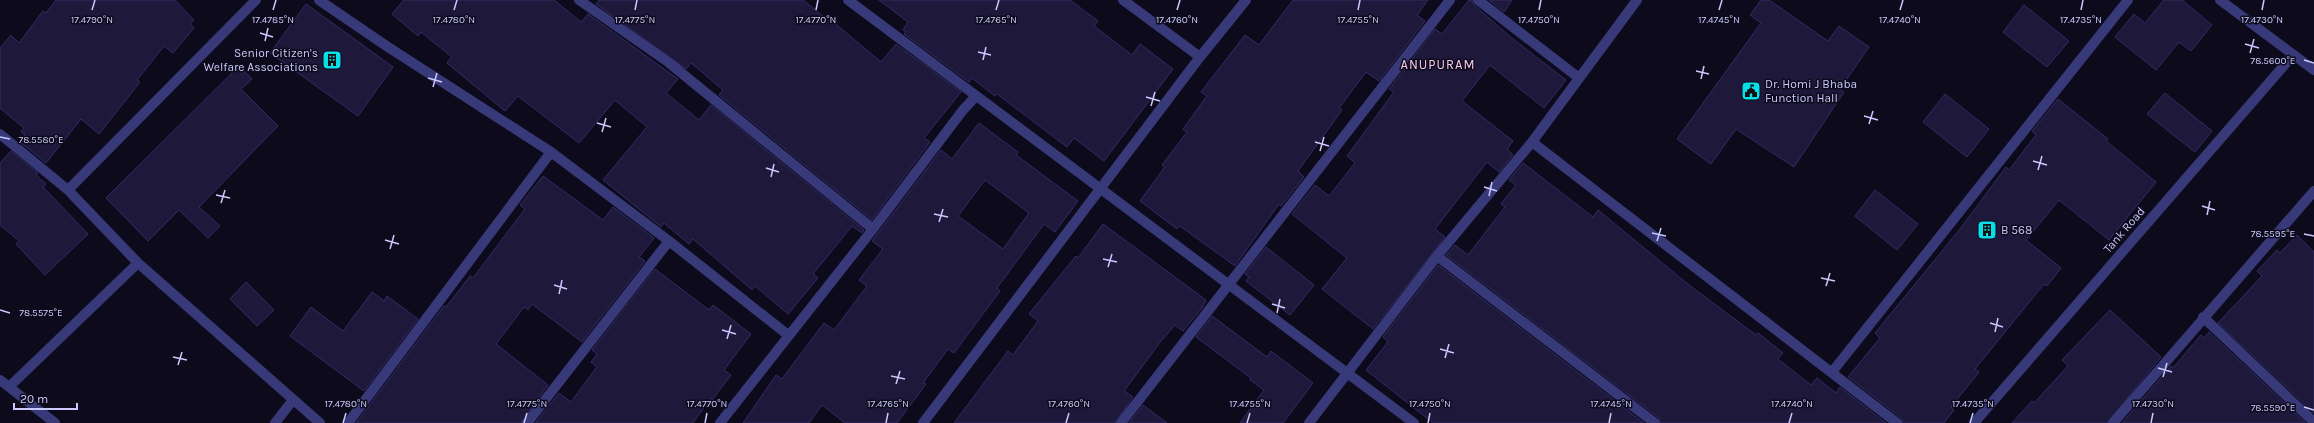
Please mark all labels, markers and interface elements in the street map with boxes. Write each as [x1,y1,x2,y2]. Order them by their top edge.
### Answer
text: 17.4790°N [71,14,113,26]
text: 17.4785°N [252,14,294,26]
text: 17.4780°N [433,14,475,26]
text: 17.4775°N [615,14,655,26]
text: 17.4770°N [796,14,836,26]
text: 17.4765°N [975,14,1017,26]
text: 17.4760°N [1156,14,1198,26]
text: 17.4755°N [1337,14,1379,26]
text: 17.4750°N [1518,14,1560,26]
text: 17.4745°N [1698,14,1740,26]
text: 17.4740°N [1879,14,1921,26]
text: 17.4735°N [2060,14,2102,26]
text: 17.4730°N [2241,14,2283,26]
place label: Senior Citizen's Welfare Associations [203,46,318,74]
building icon: Senior Citizen's Welfare Associations [321,49,343,71]
text: 78.5600°E [2251,55,2295,67]
district label: ANUPURAM [1401,57,1475,72]
place label: Dr. Homi J Bhaba Function Hall [1765,77,1857,105]
public building icon: Dr. Homi J Bhaba Function Hall [1740,80,1762,102]
text: 78.5580°E [18,134,64,146]
street label: Tank Road [2100,204,2148,256]
building icon: B 568 [1976,219,1998,241]
place label: B 568 [2001,223,2032,237]
text: 78.5595°E [2251,228,2295,240]
text: 78.5575°E [19,307,63,319]
scale bar [14,385,77,411]
text: 20 m [20,392,48,406]
text: 17.4780°N [325,398,367,410]
text: 17.4775°N [507,398,547,410]
text: 17.4770°N [687,398,727,410]
text: 17.4765°N [867,398,909,410]
text: 17.4760°N [1048,398,1090,410]
text: 17.4755°N [1229,398,1271,410]
text: 17.4750°N [1409,398,1451,410]
text: 17.4745°N [1590,398,1632,410]
text: 17.4740°N [1771,398,1813,410]
text: 17.4735°N [1952,398,1994,410]
text: 17.4730°N [2132,398,2174,410]
text: 78.5590°E [2251,402,2295,414]

